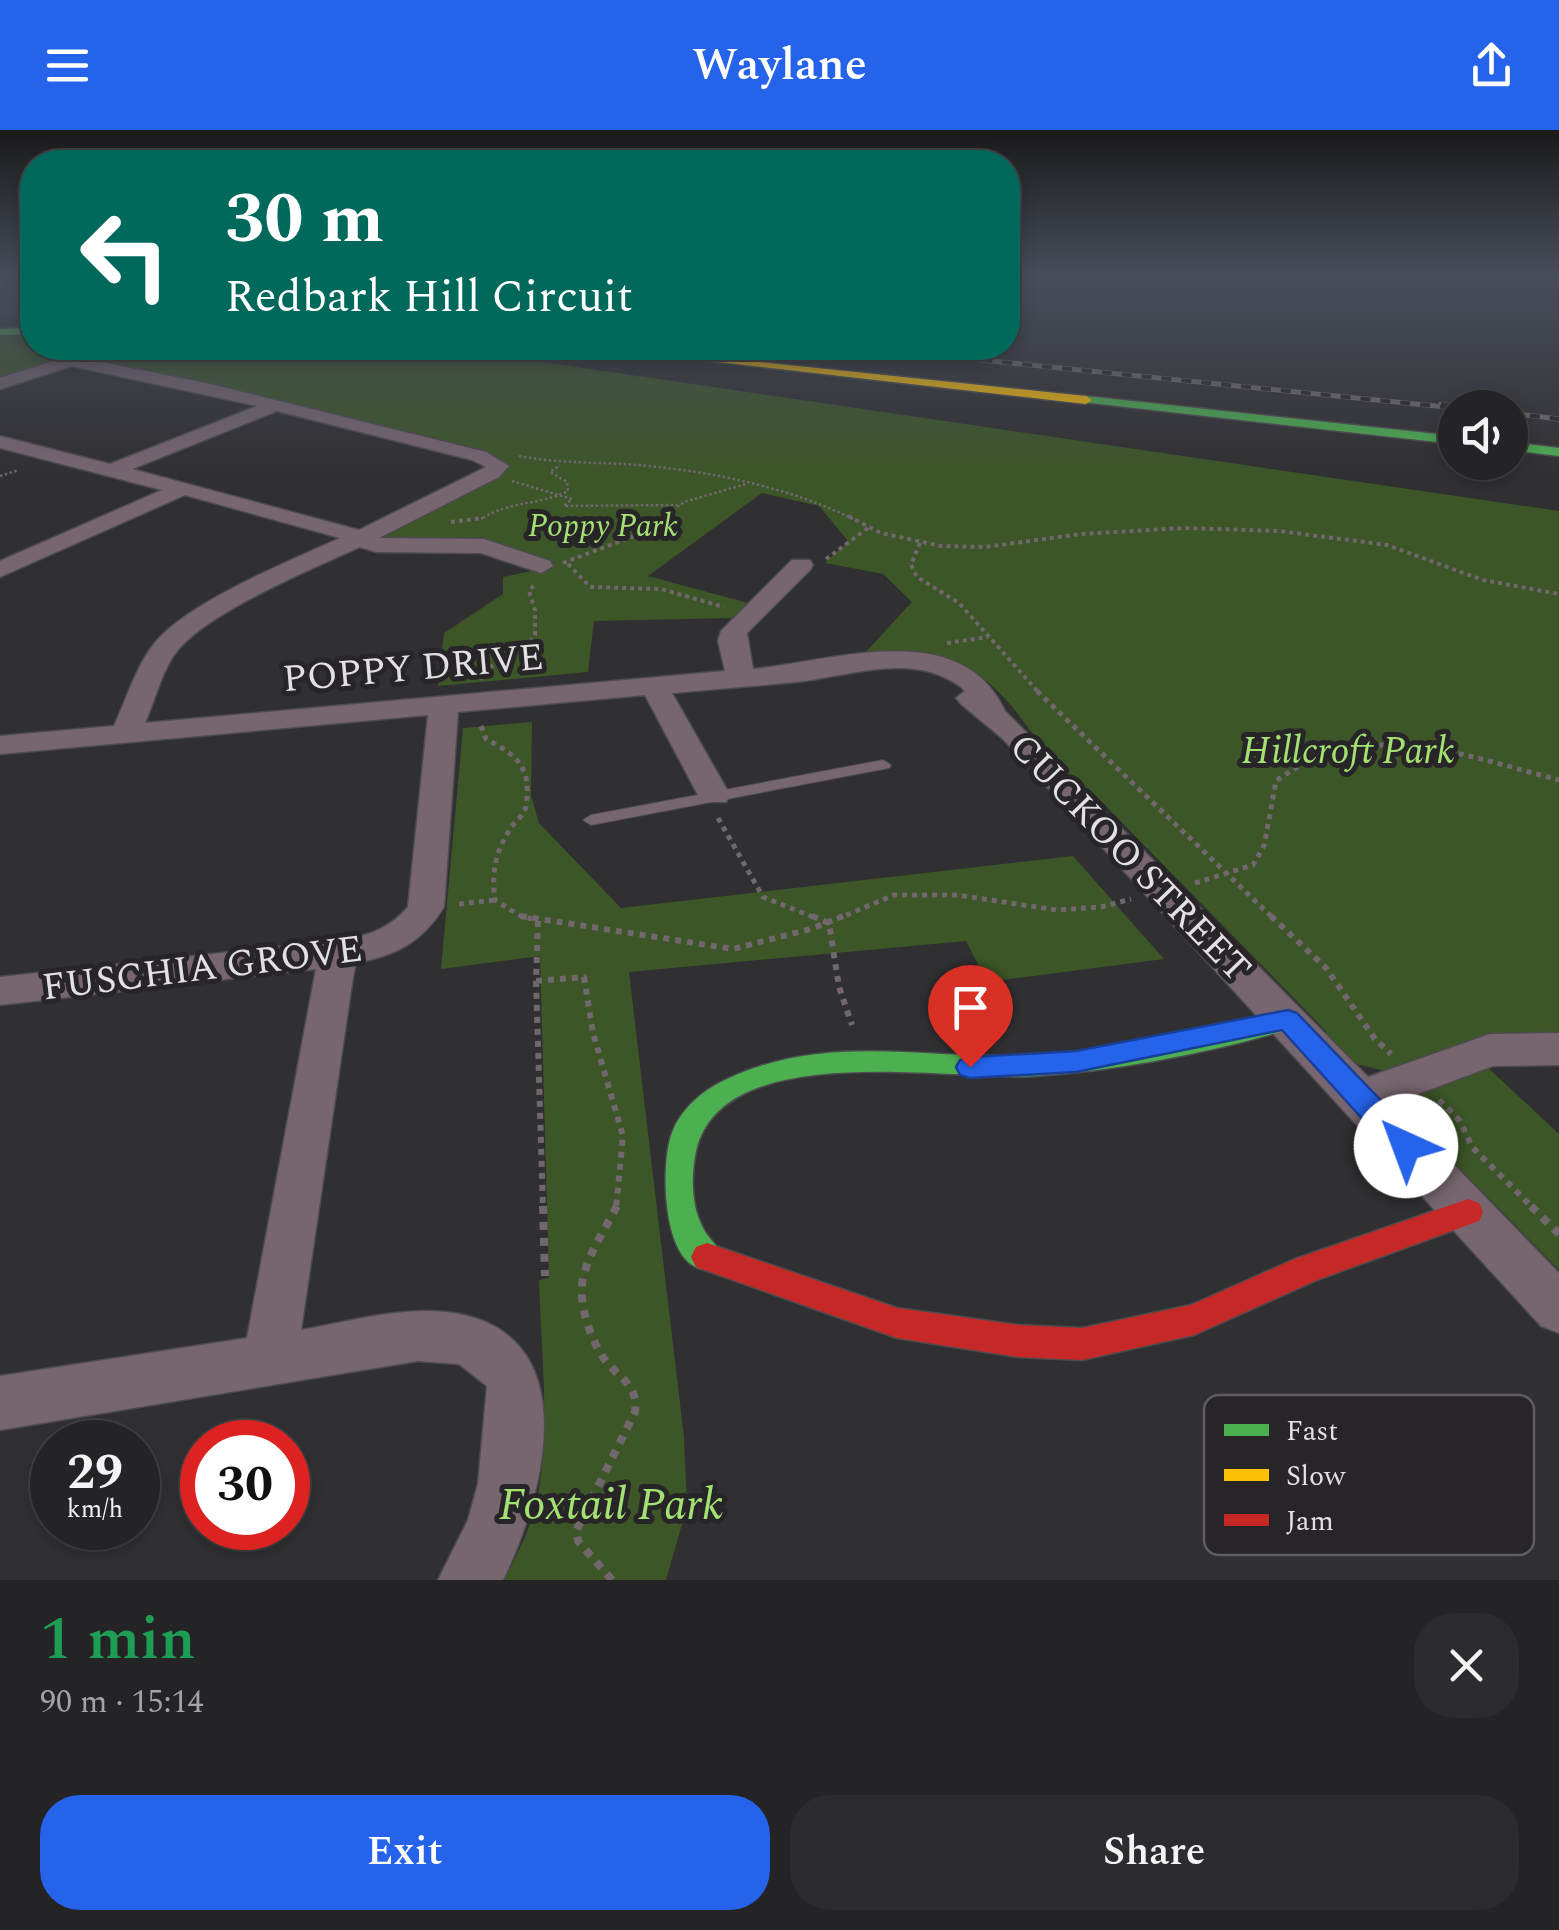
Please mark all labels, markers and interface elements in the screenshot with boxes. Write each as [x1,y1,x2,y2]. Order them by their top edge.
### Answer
text: Waylane [692,31,867,100]
icon: menu [40,38,95,93]
icon: share [1464,38,1519,93]
text: 30 m [225,167,384,273]
icon: left [60,190,190,320]
text: Redbark Hill Circuit [225,263,633,332]
map controls [1438,390,1528,480]
button: sound [1438,390,1528,480]
park label: Poppy Park [528,502,678,551]
street label: POPPY DRIVE [280,629,546,709]
street label: CUCKOO STREET [995,720,1264,996]
park label: Hillcroft Park [1242,723,1455,781]
street label: FUSCHIA GROVE [39,921,366,1017]
pin [928,965,1013,1068]
icon: arrive [943,980,998,1035]
position arrow [1354,1094,1458,1198]
legend [1204,1395,1534,1555]
text: Fast [1286,1410,1338,1453]
speed limit sign: 30 [180,1420,310,1550]
text: 29 [67,1435,123,1511]
text: Slow [1286,1455,1346,1498]
park label: Foxtail Park [499,1471,723,1540]
text: km/h [67,1491,123,1529]
text: Jam [1286,1500,1334,1543]
text: 1 min [40,1594,196,1686]
button: close [1414,1613,1519,1718]
text: 90 m · 15:14 [40,1678,204,1727]
button: Exit [40,1795,770,1910]
button: Share [790,1795,1519,1910]

